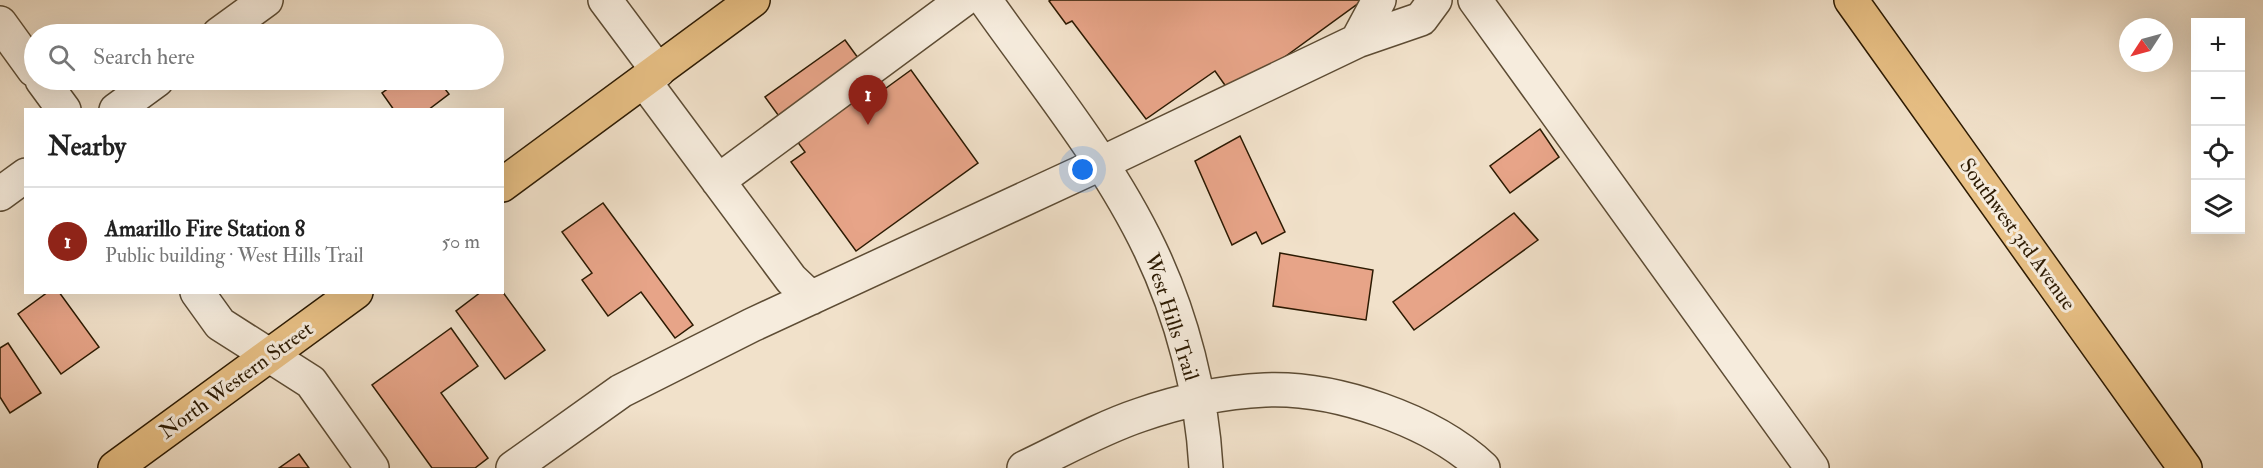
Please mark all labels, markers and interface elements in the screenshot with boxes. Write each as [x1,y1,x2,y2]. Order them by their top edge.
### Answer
north arrow [2119,18,2173,72]
map controls [2191,18,2245,234]
button: + [2191,18,2245,72]
search box [24,24,504,90]
icon: search [45,41,78,74]
text: Search here [93,43,195,71]
button: − [2191,72,2245,126]
pin: 1 [848,76,888,125]
button: locate [2191,126,2245,180]
text: Nearby [48,131,126,163]
street label: Southwest 3rd Avenue [1953,153,2082,316]
your location [1068,155,1097,184]
button: layers [2191,180,2245,234]
text: Amarillo Fire Station 8 [105,215,305,243]
text: 1 [64,229,71,254]
text: 50 m [441,229,480,254]
text: Public building · West Hills Trail [105,243,364,268]
street label: West Hills Trail [1138,249,1205,385]
street label: North Western Street [154,316,318,445]

